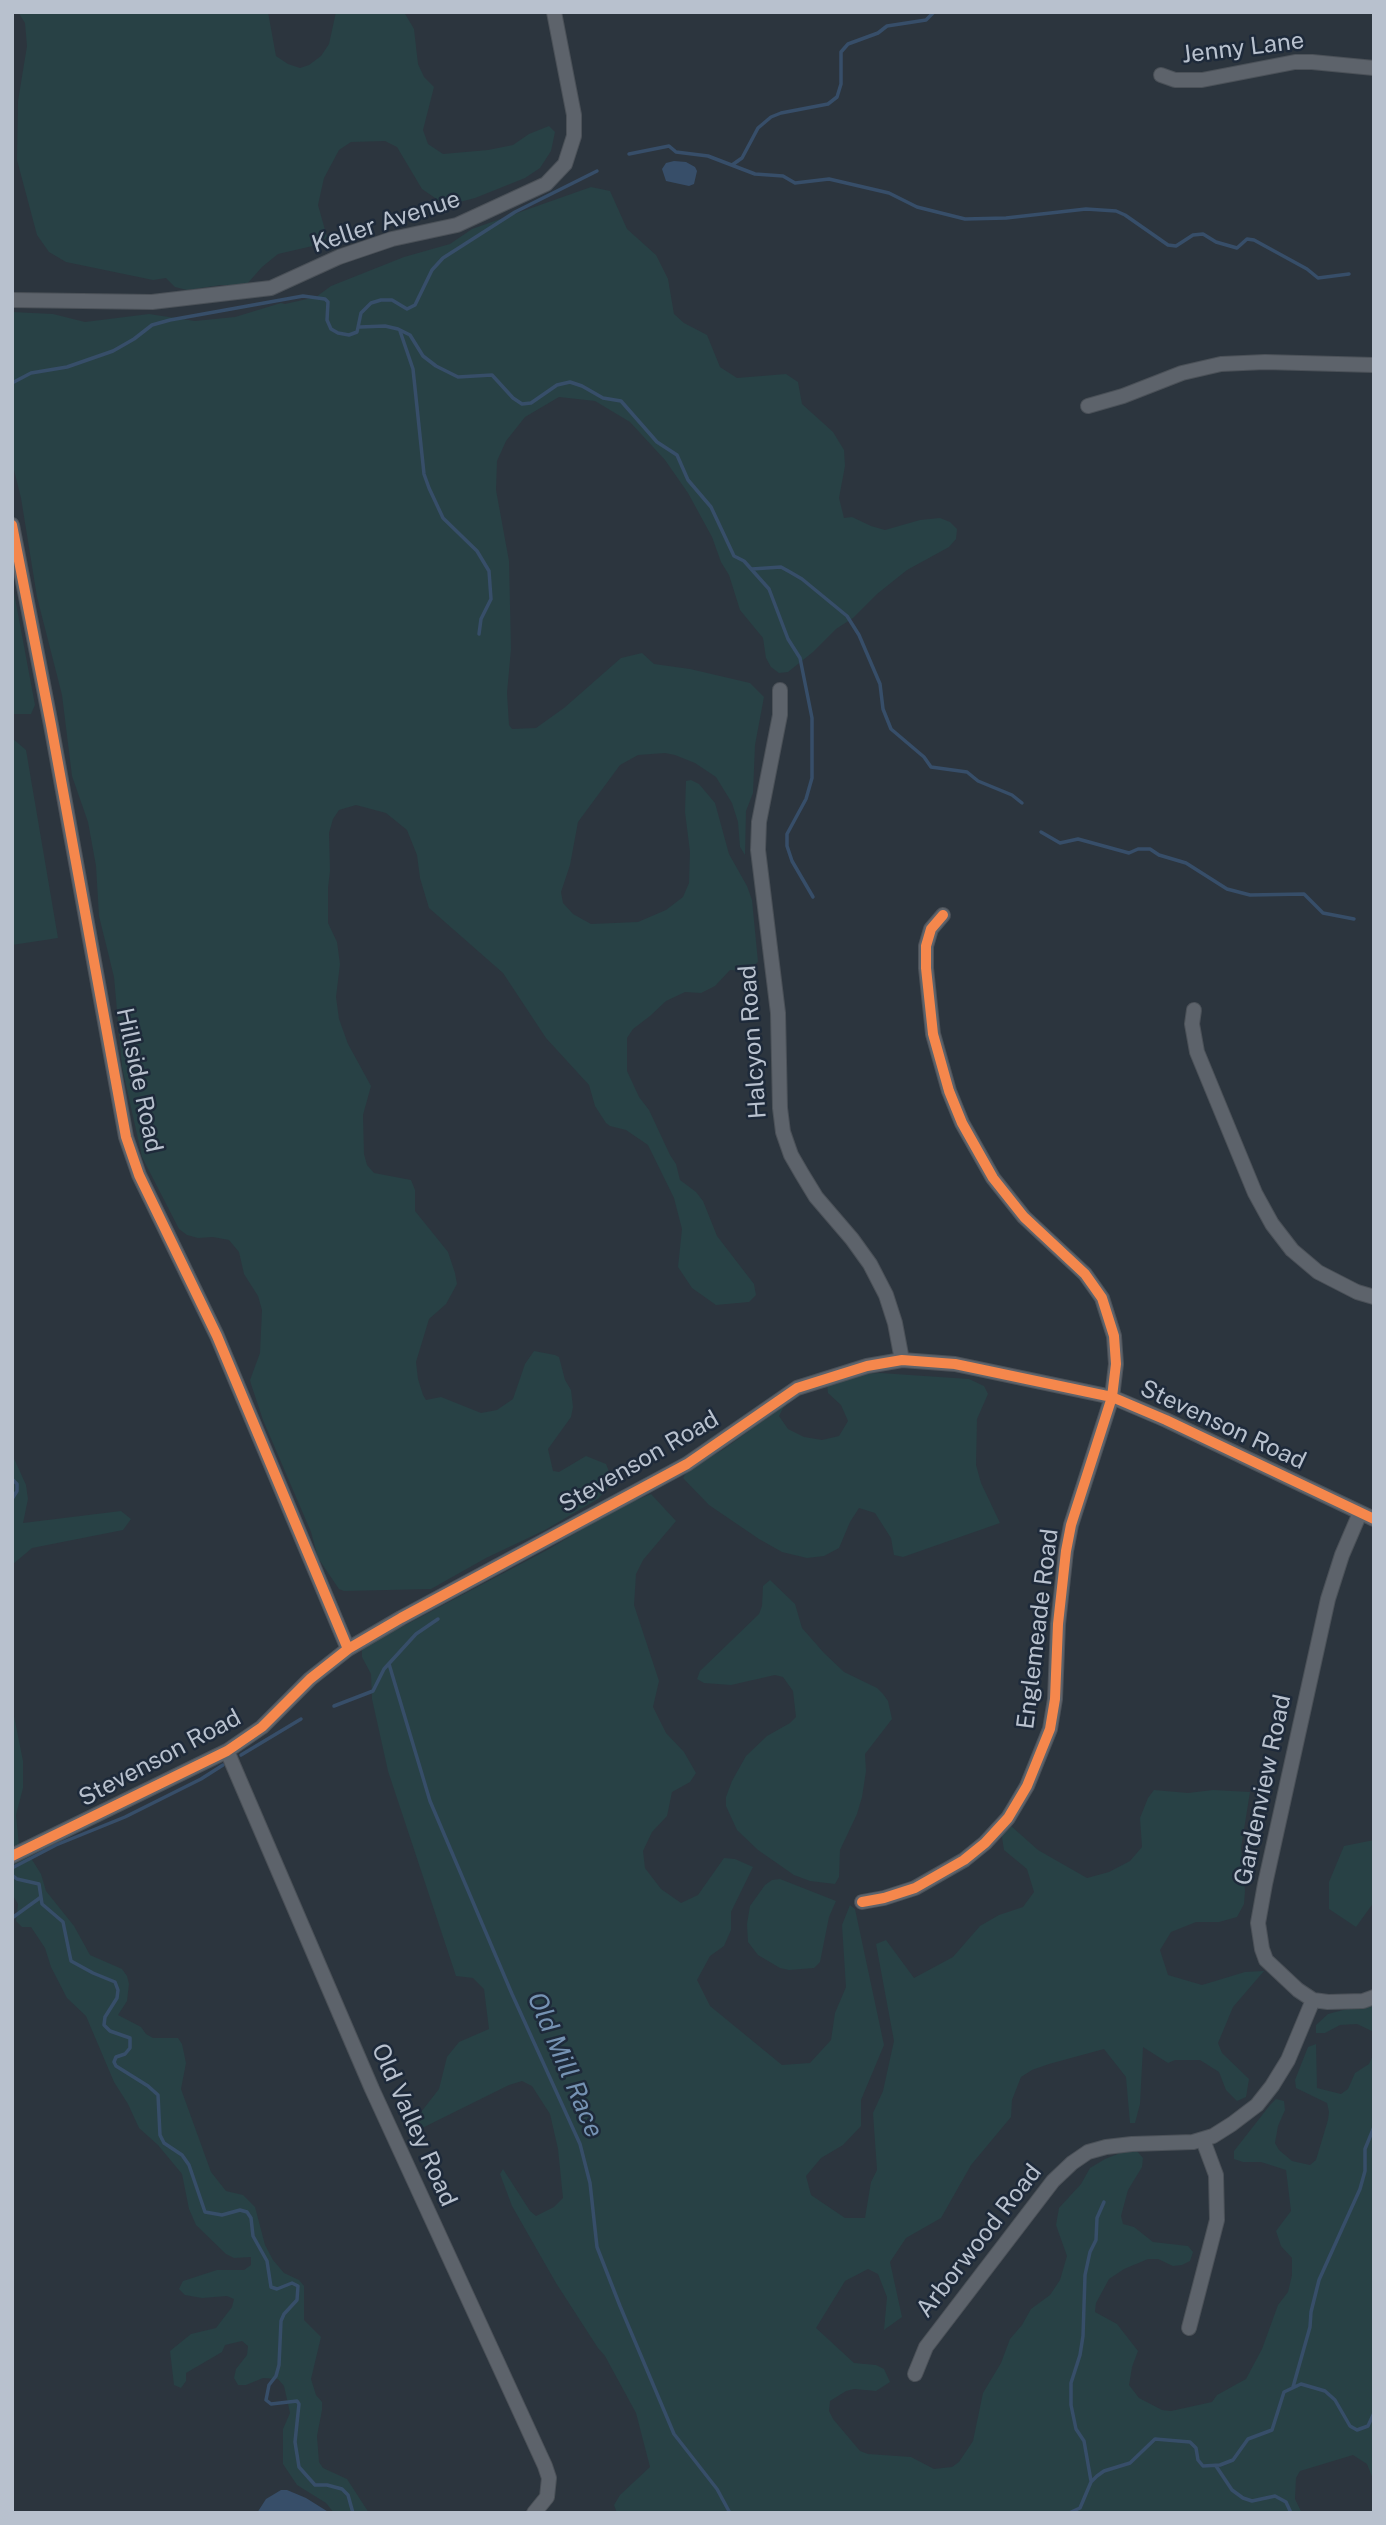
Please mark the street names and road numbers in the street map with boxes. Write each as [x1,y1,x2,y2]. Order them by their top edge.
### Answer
street label: Jenny Lane [1180,26,1306,70]
street label: Keller Avenue [308,184,464,260]
street label: Halcyon Road [733,964,773,1120]
street label: Hillside Road [110,1005,168,1155]
street label: Stevenson Road [1136,1374,1310,1476]
street label: Stevenson Road [554,1405,724,1519]
street label: Englemeade Road [1011,1527,1065,1731]
street label: Gardenview Road [1229,1692,1297,1888]
street label: Stevenson Road [74,1703,246,1813]
street label: Old Valley Road [365,2039,463,2211]
street label: Arborwood Road [910,2159,1048,2323]

